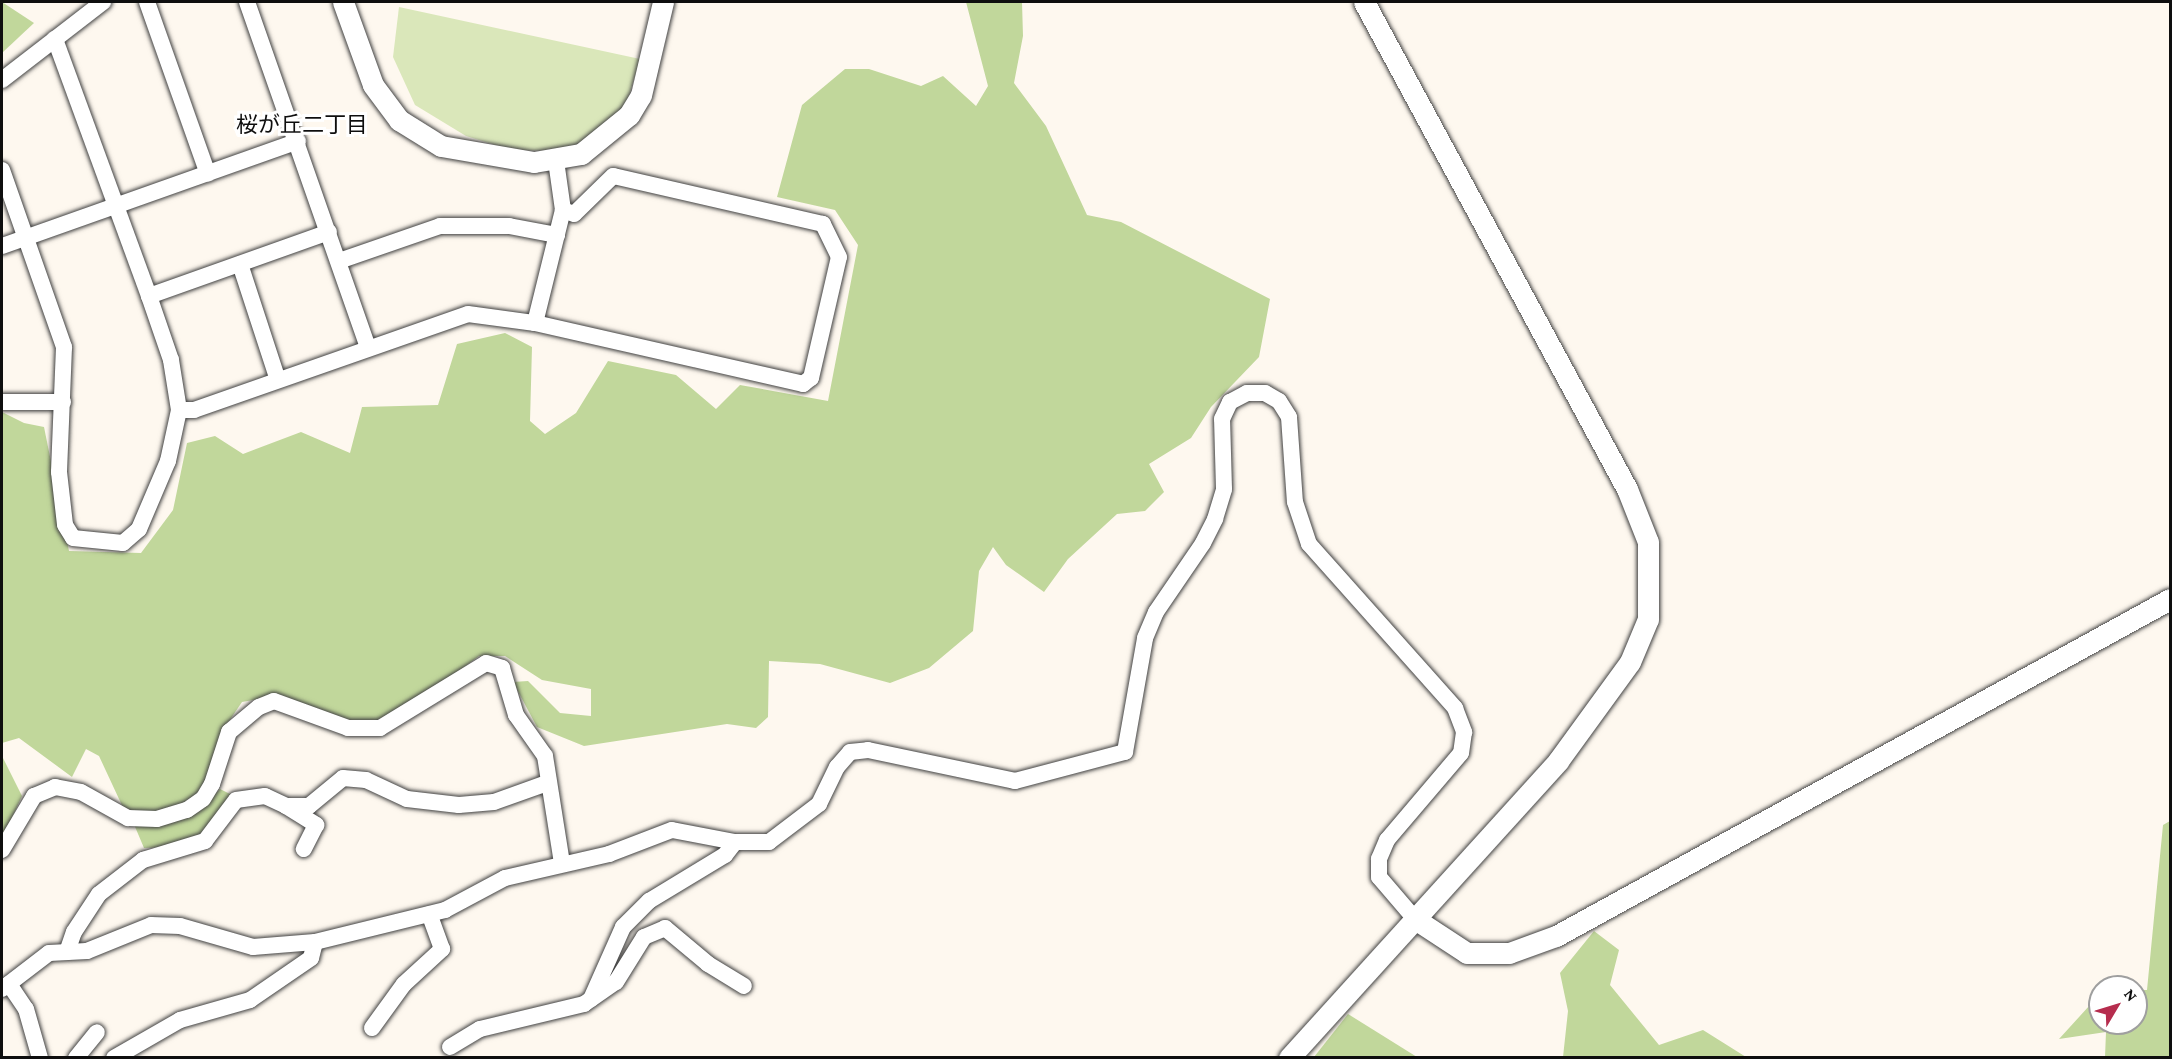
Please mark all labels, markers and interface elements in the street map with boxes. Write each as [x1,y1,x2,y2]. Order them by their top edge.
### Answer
district label: 桜が丘二丁目 [236,112,368,138]
north arrow [2088,975,2148,1035]
text: N [2121,985,2141,1004]

